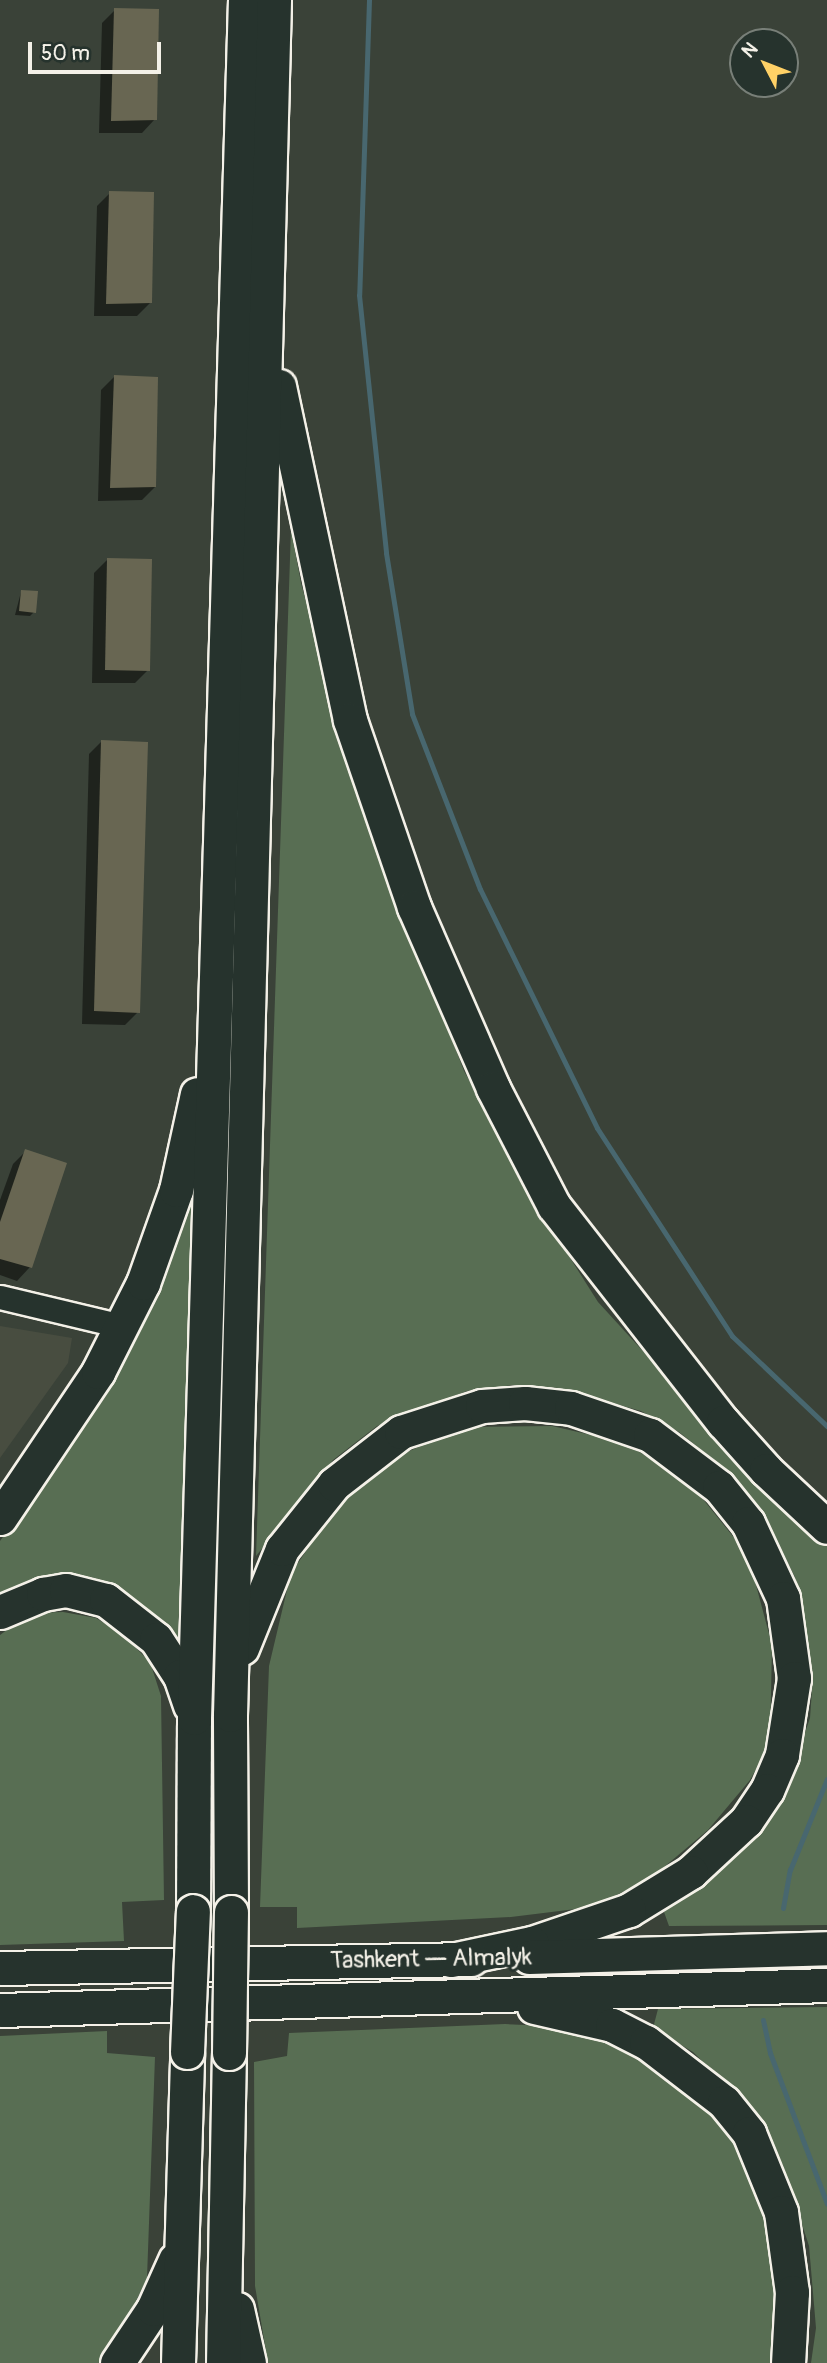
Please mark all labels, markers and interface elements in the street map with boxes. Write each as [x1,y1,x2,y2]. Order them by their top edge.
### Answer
scale bar [32,28,164,72]
north arrow [729,28,799,98]
text: N [737,37,763,63]
text: 50 m [41,40,90,67]
street label: Tashkent — Almalyk [330,1943,532,1975]

